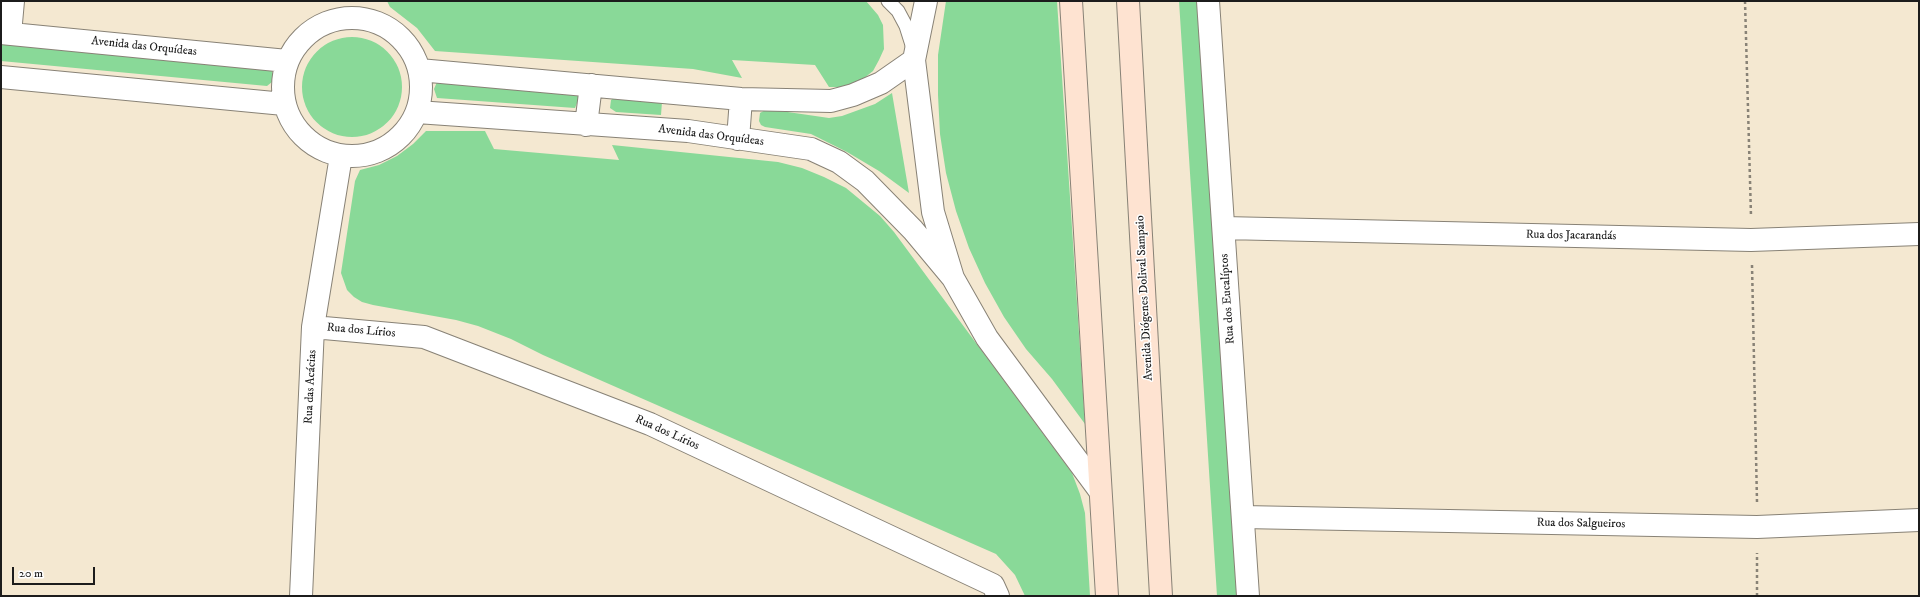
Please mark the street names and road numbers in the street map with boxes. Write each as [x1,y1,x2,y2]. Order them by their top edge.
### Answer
street label: Avenida das Orquídeas [90,34,198,60]
street label: Avenida das Orquídeas [657,122,765,150]
street label: Avenida Diógenes Dolival Sampaio [1133,215,1157,381]
street label: Rua dos Jacarandás [1526,228,1616,244]
street label: Rua dos Eucalíptos [1218,253,1238,345]
street label: Rua dos Lírios [326,321,396,341]
street label: Rua das Acácias [302,349,320,425]
street label: Rua dos Lírios [633,412,701,454]
street label: Rua dos Salgueiros [1536,516,1626,532]

